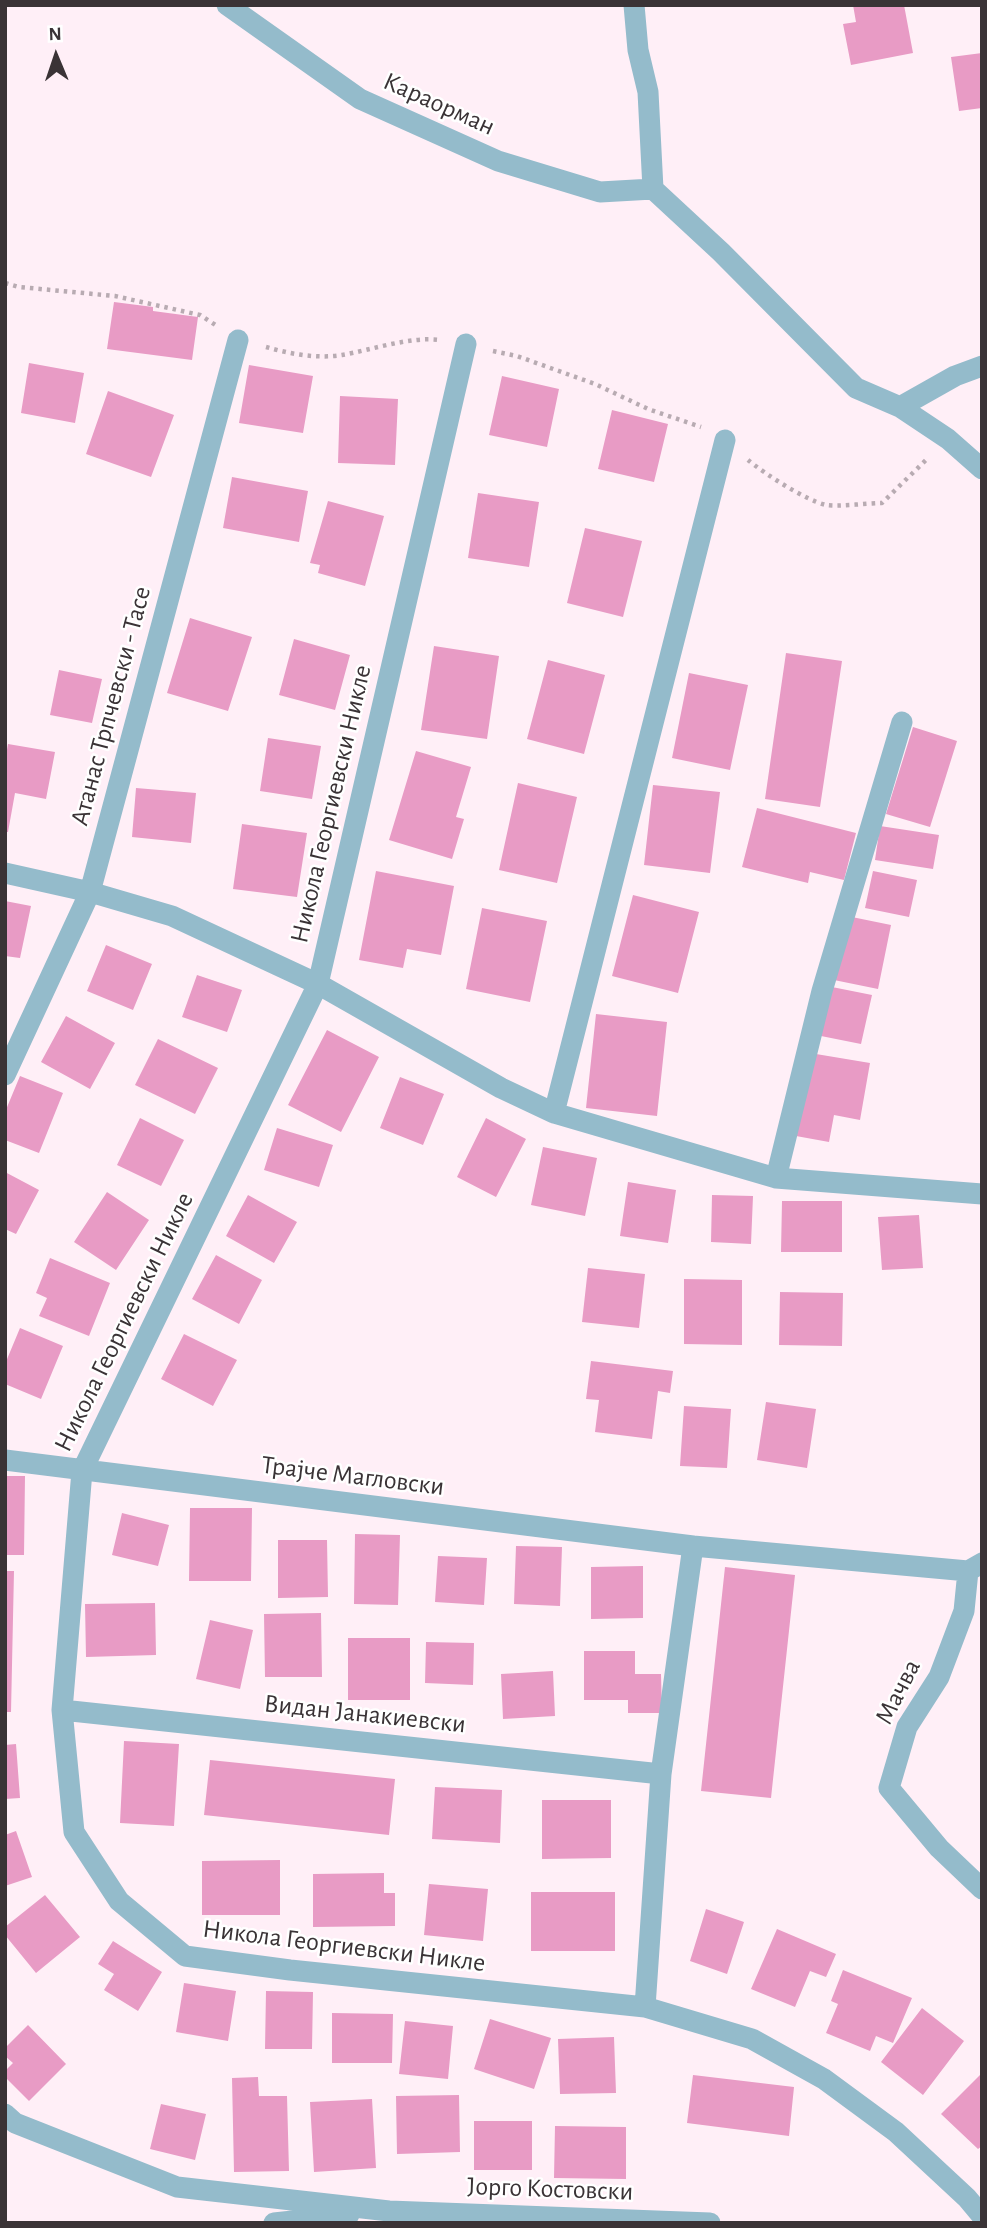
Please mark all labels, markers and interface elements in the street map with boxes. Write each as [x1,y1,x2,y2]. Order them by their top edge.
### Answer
north arrow [21,21,91,91]
text: N [48,25,62,44]
street label: Караорман [378,66,500,142]
street label: Атанас Трпчевски - Тасе [64,583,158,829]
street label: Никола Георгиевски Никле [284,662,378,946]
street label: Никола Георгиевски Никле [48,1187,200,1457]
street label: Трајче Магловски [260,1449,446,1503]
street label: Мачва [869,1654,927,1730]
street label: Видан Јанакиевски [263,1688,467,1740]
street label: Никола Георгиевски Никле [201,1913,487,1979]
street label: Јорго Костовски [466,2170,634,2208]

